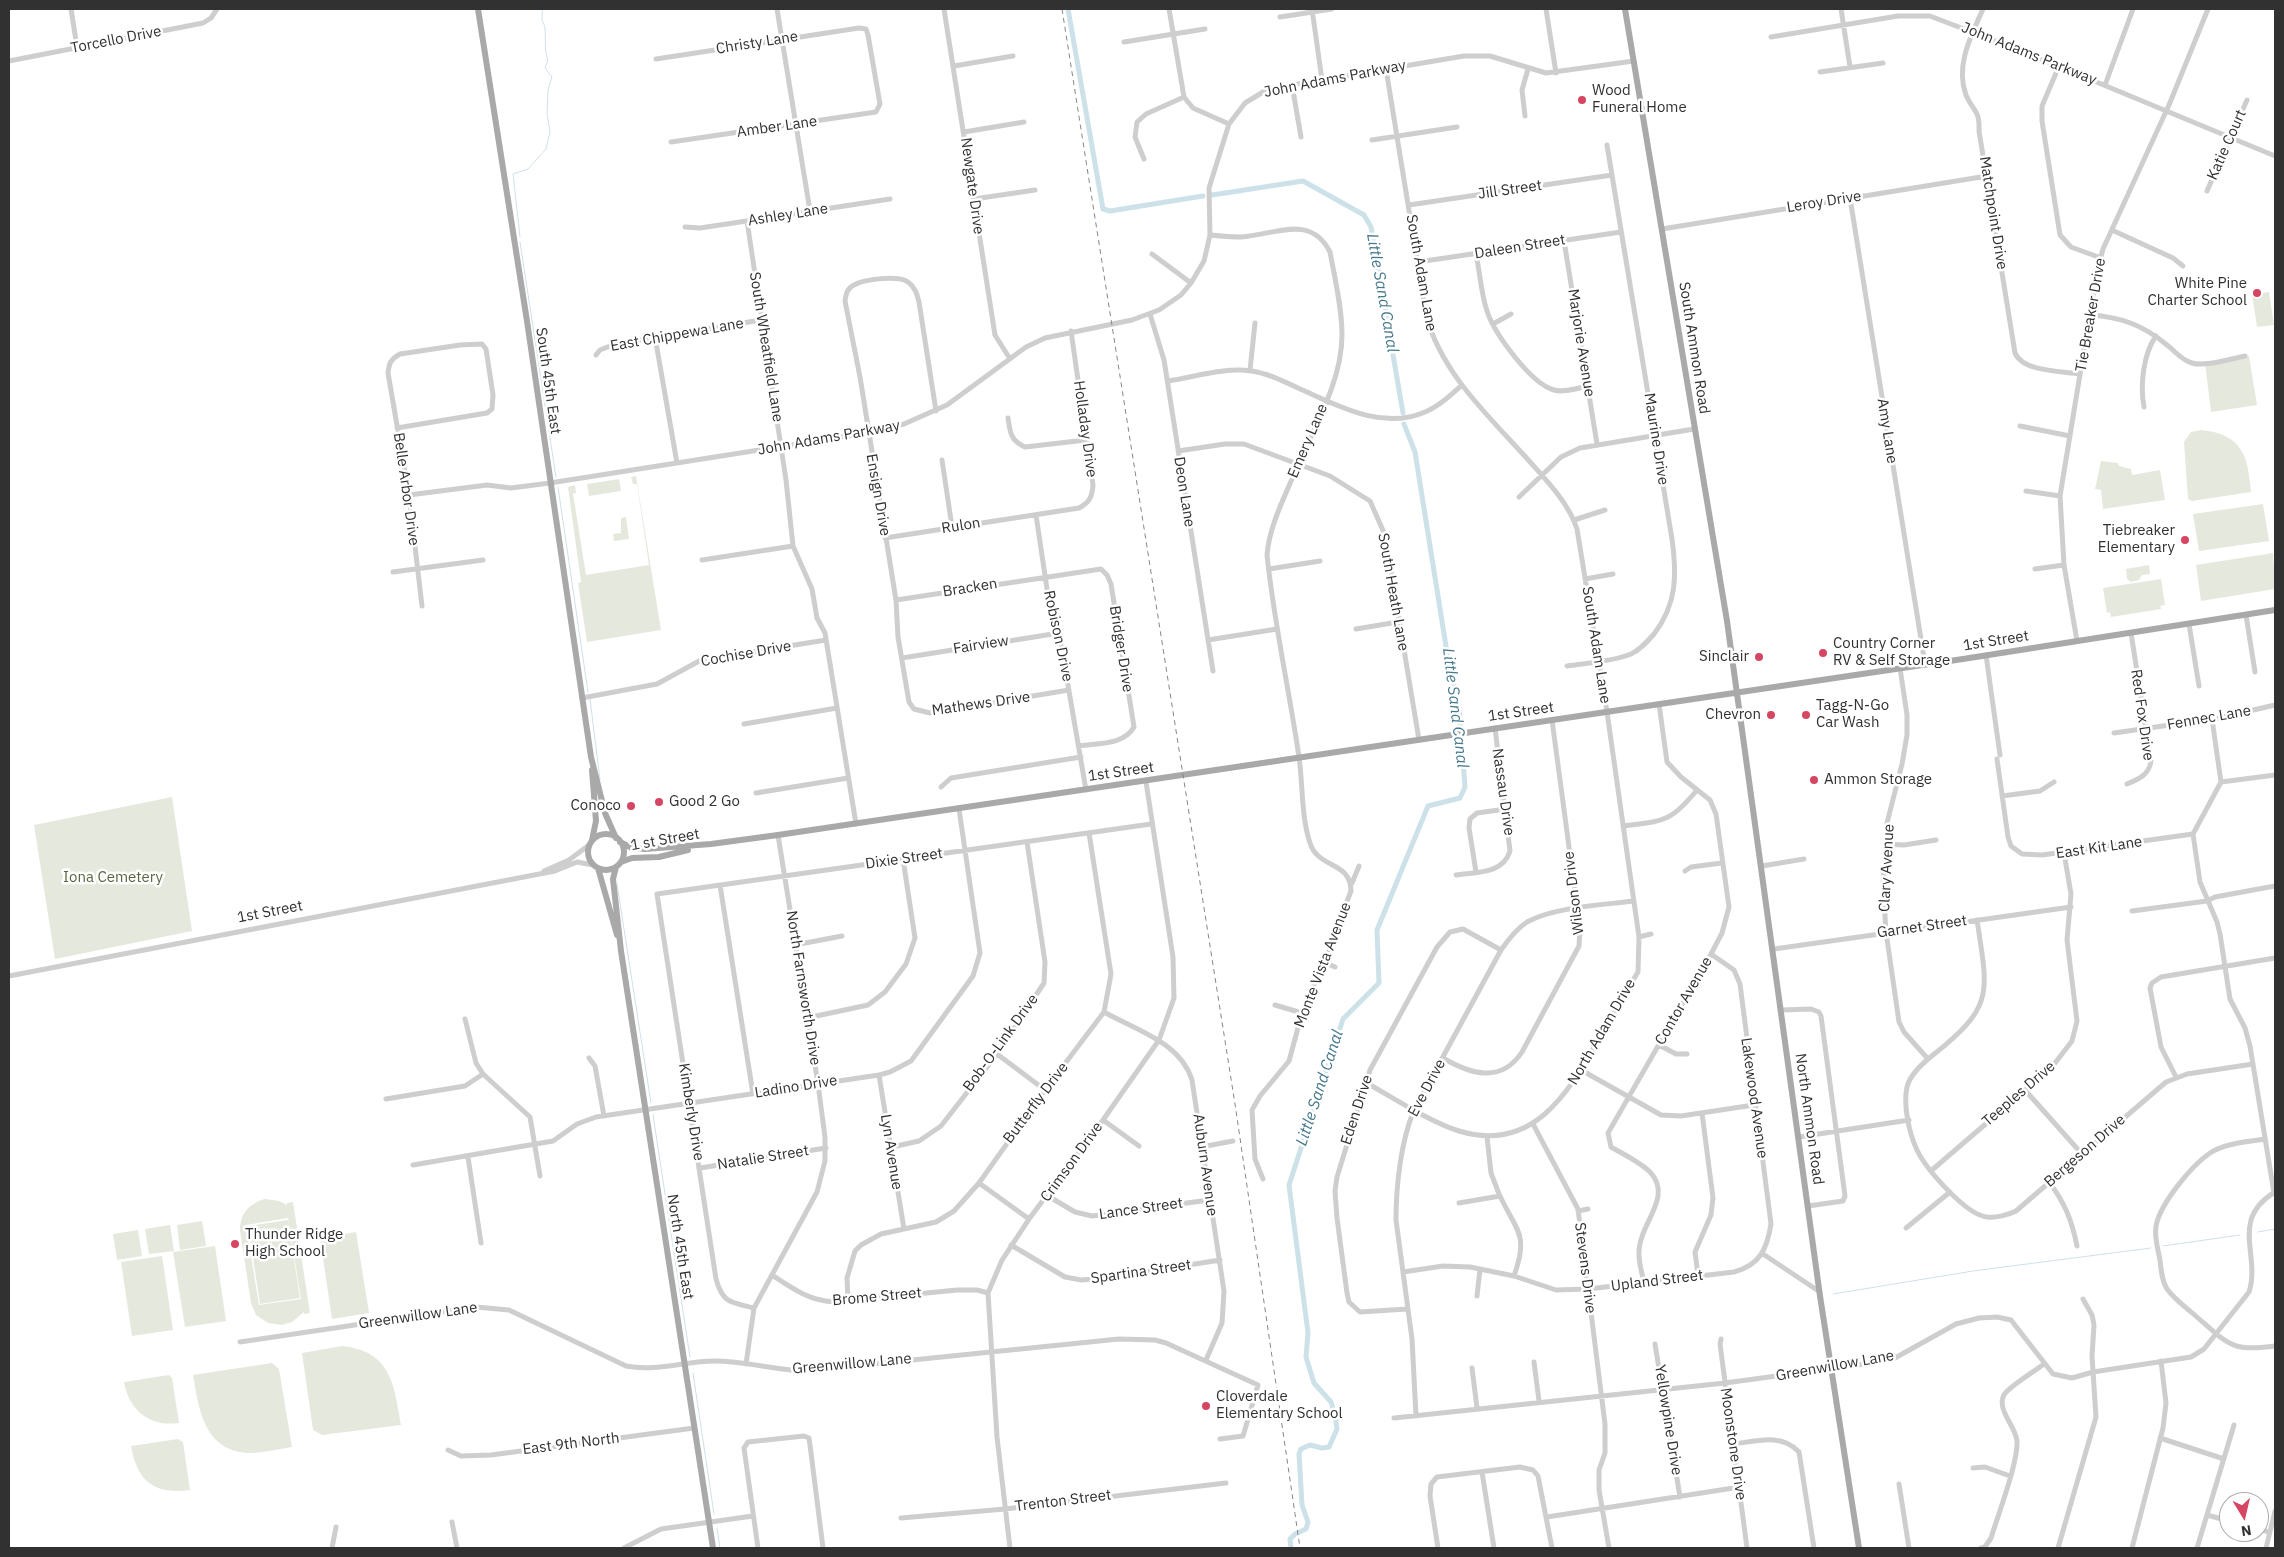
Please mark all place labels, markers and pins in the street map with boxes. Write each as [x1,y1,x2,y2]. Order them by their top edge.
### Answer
place label: Wood Funeral Home [1592,82,1687,117]
marker: Wood Funeral Home [1576,94,1588,106]
place label: White Pine Charter School [2147,275,2247,310]
marker: White Pine Charter School [2251,287,2263,299]
place label: Tiebreaker Elementary [2098,522,2175,557]
marker: Tiebreaker Elementary [2179,534,2191,546]
place label: Country Corner RV & Self Storage [1833,635,1950,670]
marker: Country Corner RV & Self Storage [1817,647,1829,659]
place label: Sinclair [1699,648,1749,666]
marker: Sinclair [1753,651,1765,663]
place label: Tagg-N-Go Car Wash [1816,697,1889,732]
place label: Chevron [1705,706,1761,724]
marker: Chevron [1765,709,1777,721]
marker: Tagg-N-Go Car Wash [1800,709,1812,721]
place label: Ammon Storage [1824,771,1932,789]
marker: Ammon Storage [1808,774,1820,786]
place label: Good 2 Go [669,793,740,811]
marker: Good 2 Go [653,796,665,808]
place label: Conoco [571,797,621,815]
marker: Conoco [625,800,637,812]
place label: Thunder Ridge High School [245,1226,343,1261]
marker: Thunder Ridge High School [229,1238,241,1250]
place label: Cloverdale Elementary School [1216,1388,1343,1423]
marker: Cloverdale Elementary School [1200,1400,1212,1412]

